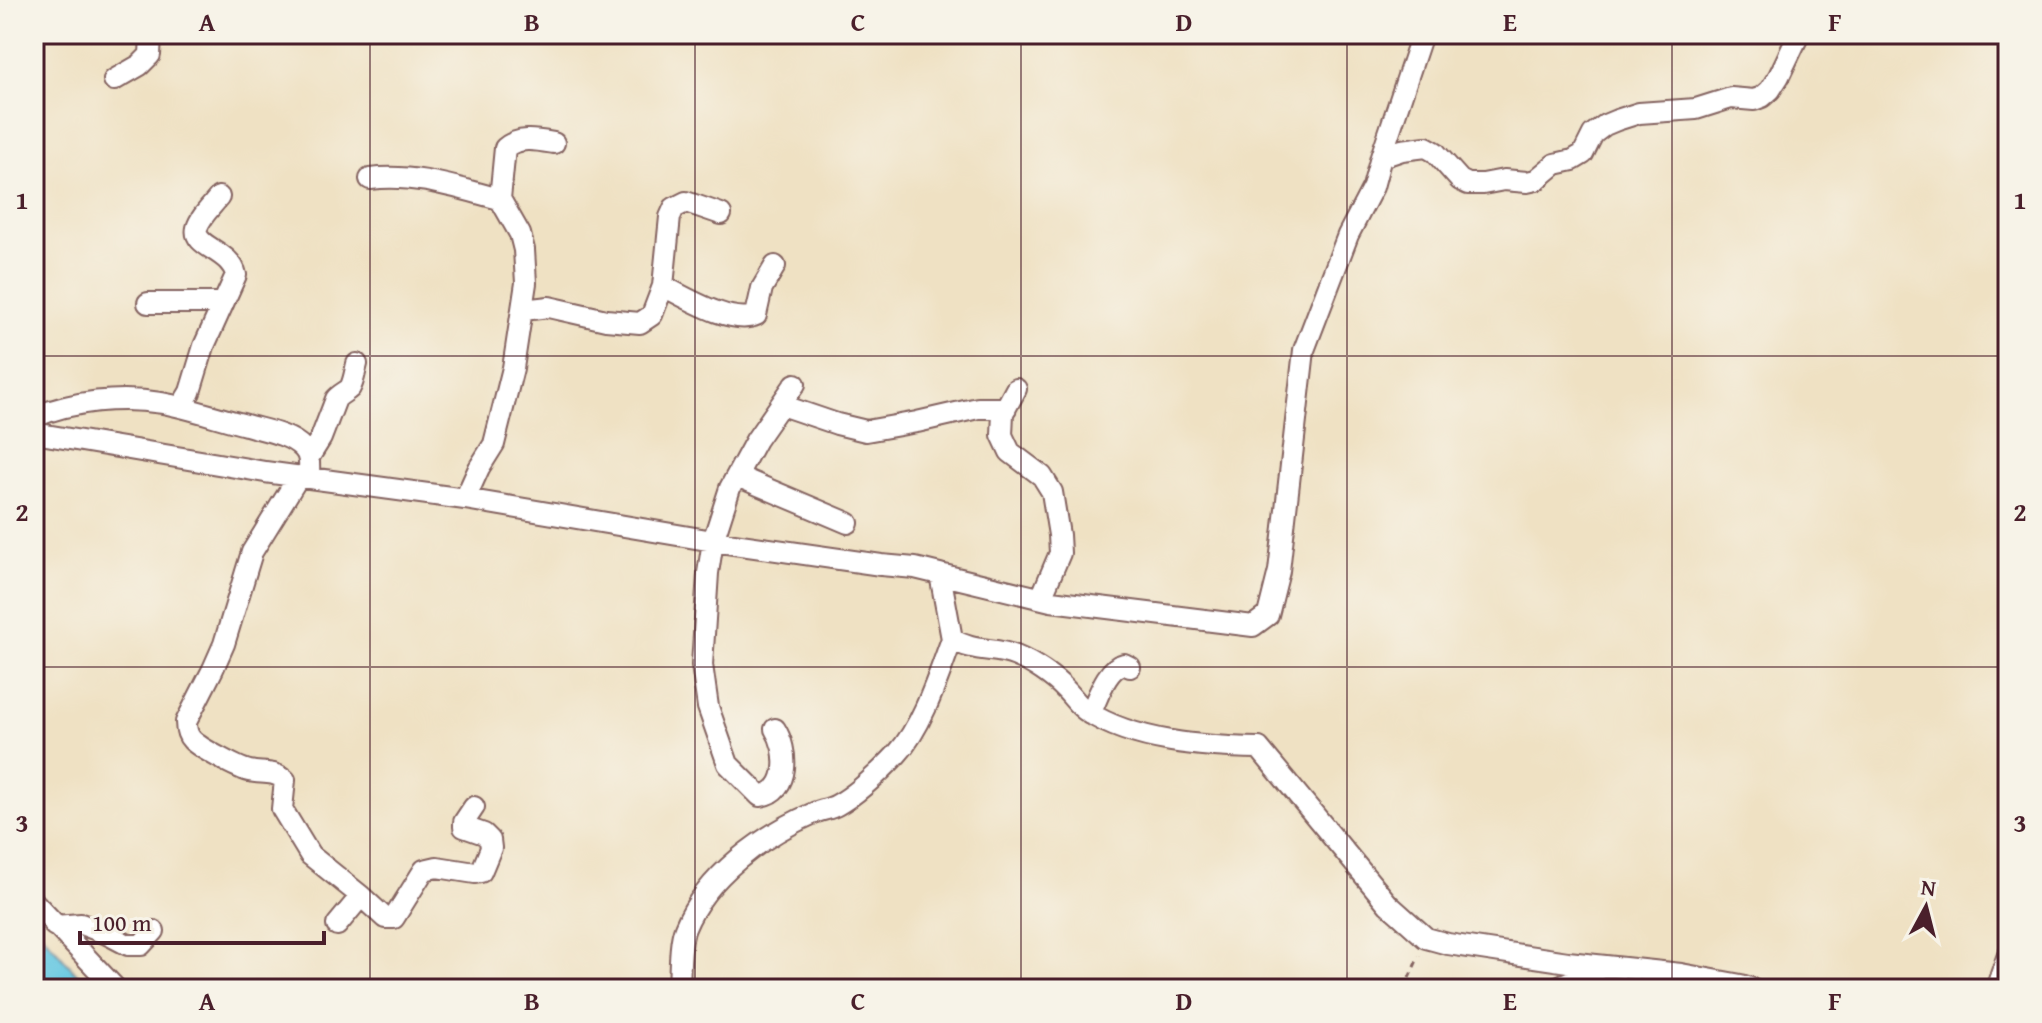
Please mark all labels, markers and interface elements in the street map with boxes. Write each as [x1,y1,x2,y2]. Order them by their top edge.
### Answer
text: A [199,2,216,41]
text: B [524,2,540,41]
text: C [851,2,865,41]
text: D [1176,2,1192,41]
text: E [1503,2,1517,41]
text: F [1828,2,1842,41]
text: 1 [15,180,29,219]
text: 1 [2013,180,2027,219]
text: 2 [15,492,29,531]
text: 2 [2013,492,2027,531]
text: 3 [15,803,29,842]
text: 3 [2013,803,2027,842]
north arrow [1886,867,1966,947]
text: N [1919,870,1938,904]
scale bar [80,895,324,945]
text: 100 m [92,905,152,940]
text: A [199,981,216,1020]
text: B [524,981,540,1020]
text: C [851,981,865,1020]
text: D [1176,981,1192,1020]
text: E [1503,981,1517,1020]
text: F [1828,981,1842,1020]

